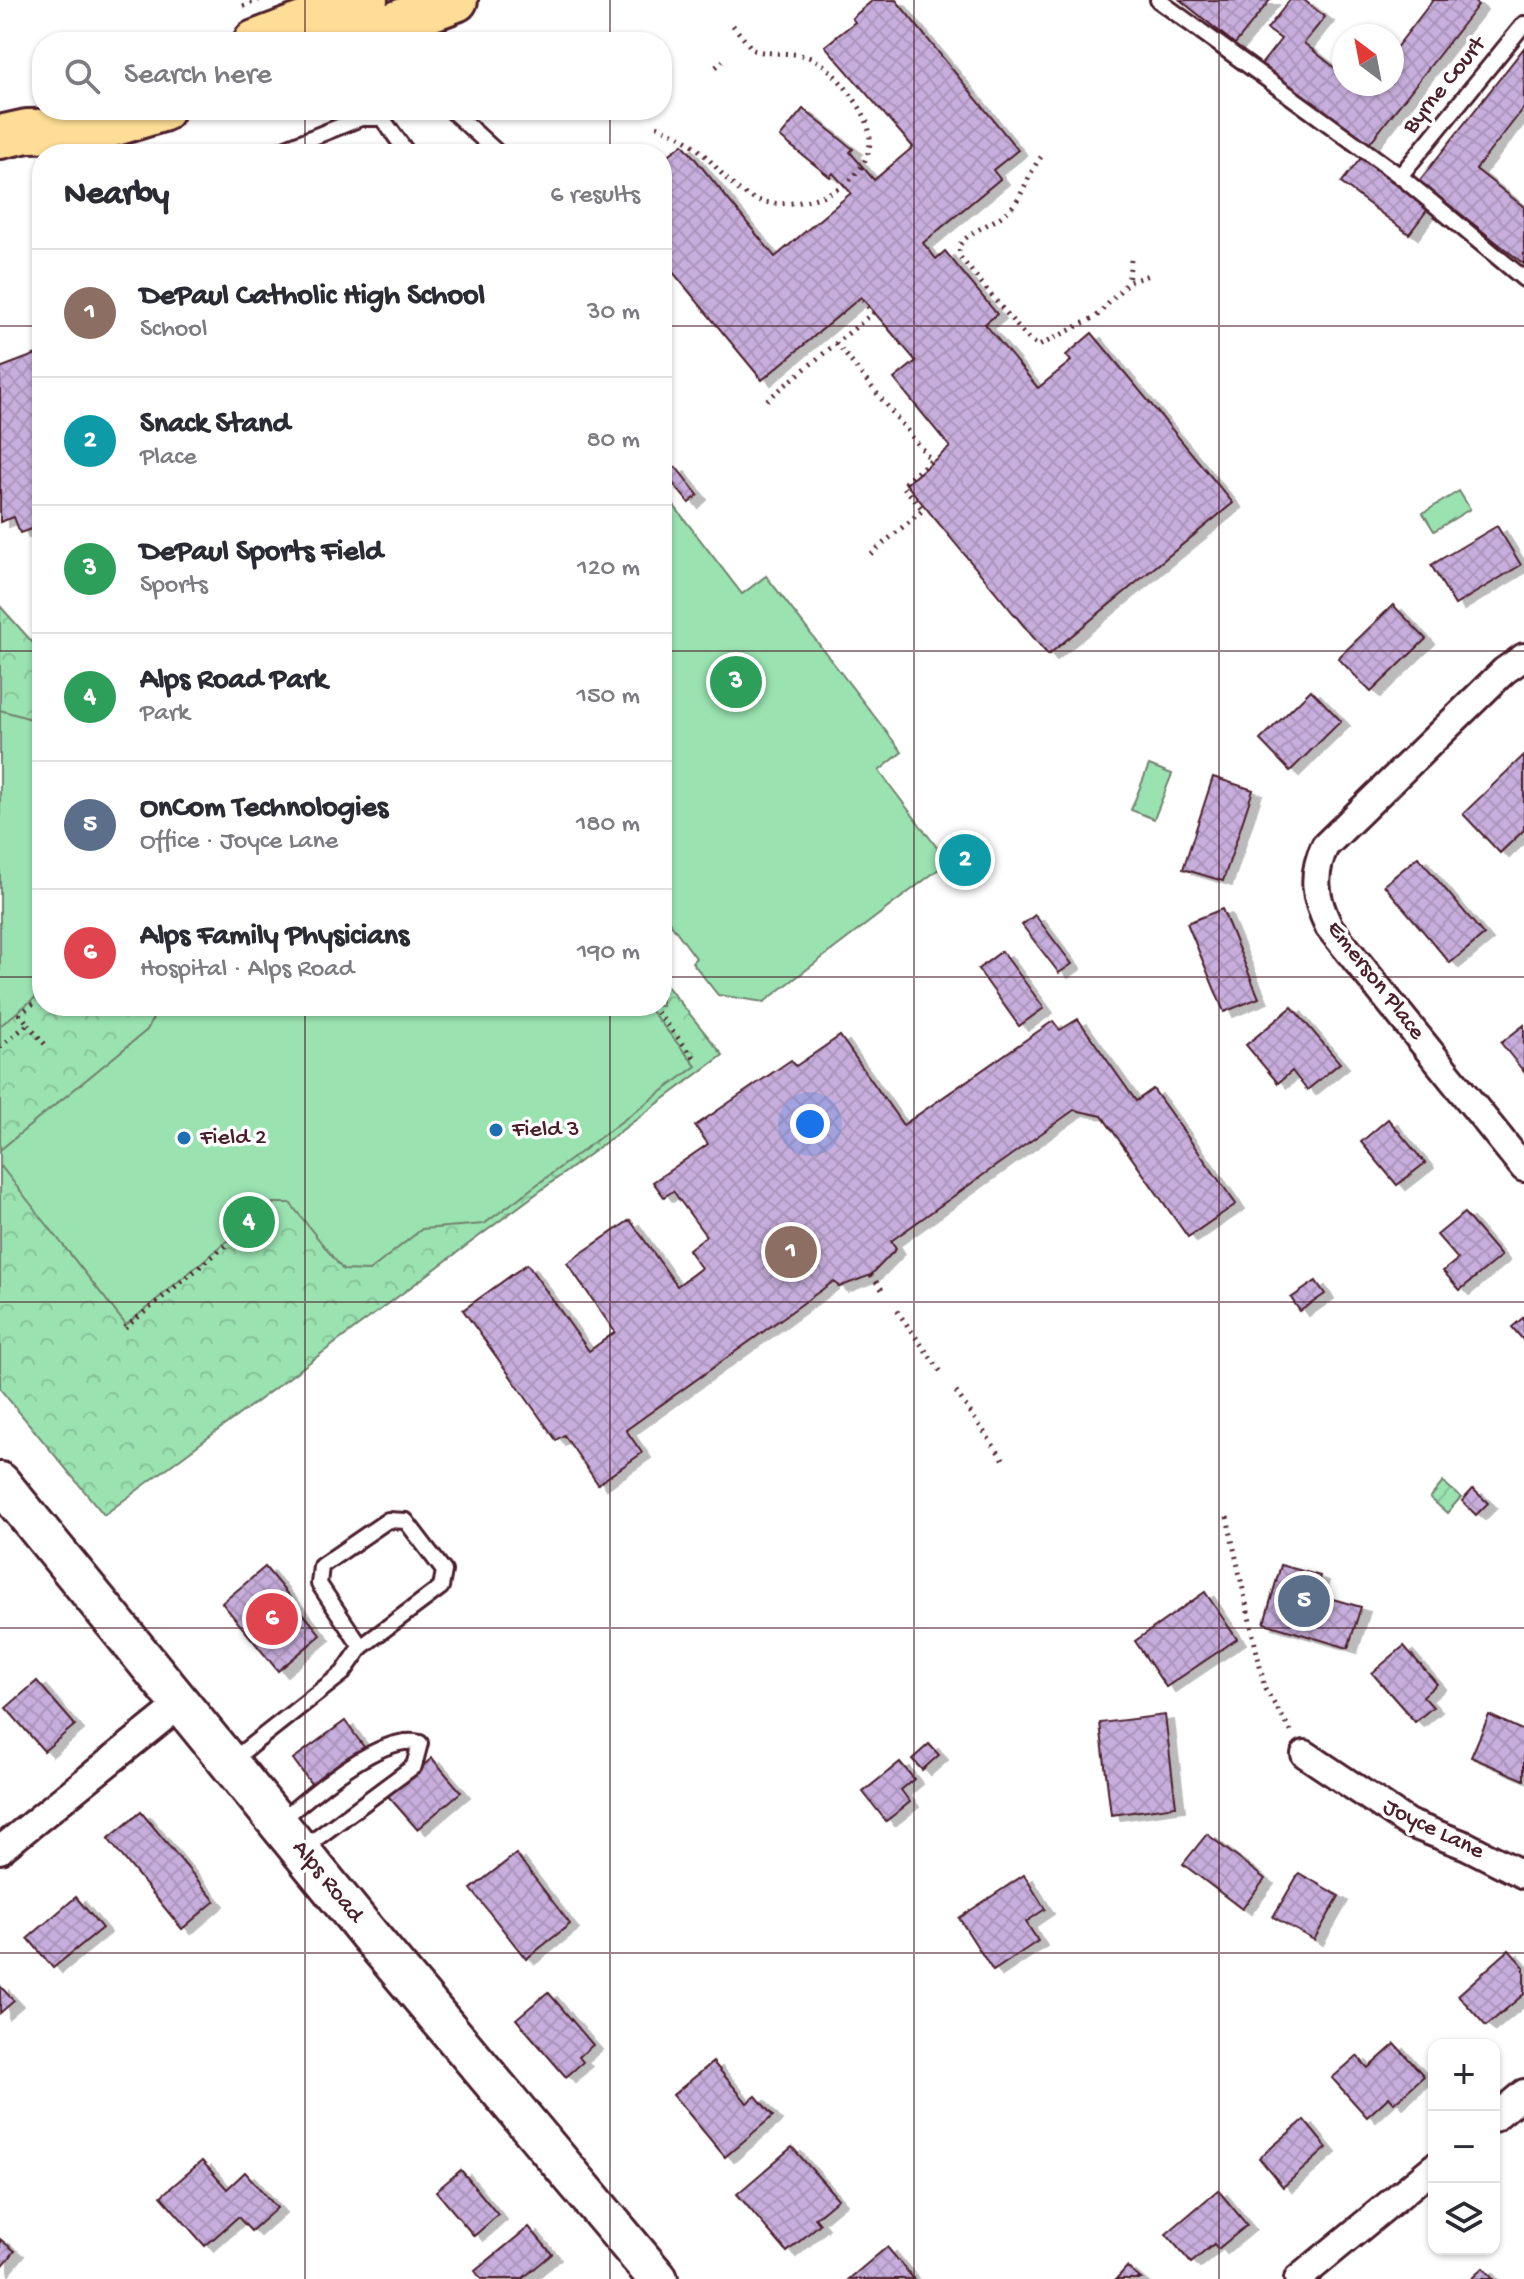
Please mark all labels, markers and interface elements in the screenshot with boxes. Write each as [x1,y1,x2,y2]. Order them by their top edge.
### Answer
north arrow [1332,24,1404,96]
street label: Byrne Court [1396,30,1494,141]
search box [32,32,672,120]
icon: search [60,54,104,98]
text: Search here [124,59,272,94]
text: Nearby [64,176,169,216]
text: 6 results [550,181,640,212]
text: DePaul Catholic High School [140,280,485,315]
text: 1 [85,298,95,329]
text: 30 m [587,298,640,329]
text: School [140,315,208,346]
text: Snack Stand [140,408,290,443]
text: 2 [84,426,96,457]
text: 80 m [586,426,640,457]
text: Place [140,443,197,474]
text: DePaul Sports Field [140,536,383,571]
text: 3 [83,554,97,585]
text: 120 m [577,554,640,585]
text: Sports [140,571,208,602]
pin: 3 [710,652,762,712]
text: Alps Road Park [140,664,327,699]
text: 4 [84,682,96,713]
text: 150 m [576,682,640,713]
text: Park [140,699,190,730]
text: OnCom Technologies [140,792,388,827]
text: 5 [83,810,97,841]
text: 180 m [576,810,640,841]
text: Office · Joyce Lane [140,827,338,858]
pin: 2 [939,830,991,890]
street label: Emerson Place [1319,915,1431,1047]
text: Alps Family Physicians [140,920,409,955]
text: 6 [83,938,97,969]
text: 190 m [577,938,640,969]
text: Hospital · Alps Road [140,955,354,986]
your location [790,1104,830,1144]
place label: Field 3 [511,1116,579,1145]
marker: Field 3 [487,1121,505,1139]
place label: Field 2 [199,1124,267,1153]
marker: Field 2 [175,1129,193,1147]
pin: 4 [223,1192,275,1252]
pin: 1 [765,1222,817,1282]
pin: 5 [1278,1571,1330,1631]
pin: 6 [246,1589,298,1649]
street label: Joyce Lane [1378,1793,1489,1867]
street label: Alps Road [285,1835,370,1931]
map controls [1428,2039,1500,2255]
button: + [1428,2039,1500,2111]
button: − [1428,2111,1500,2183]
button: layers [1428,2183,1500,2255]

